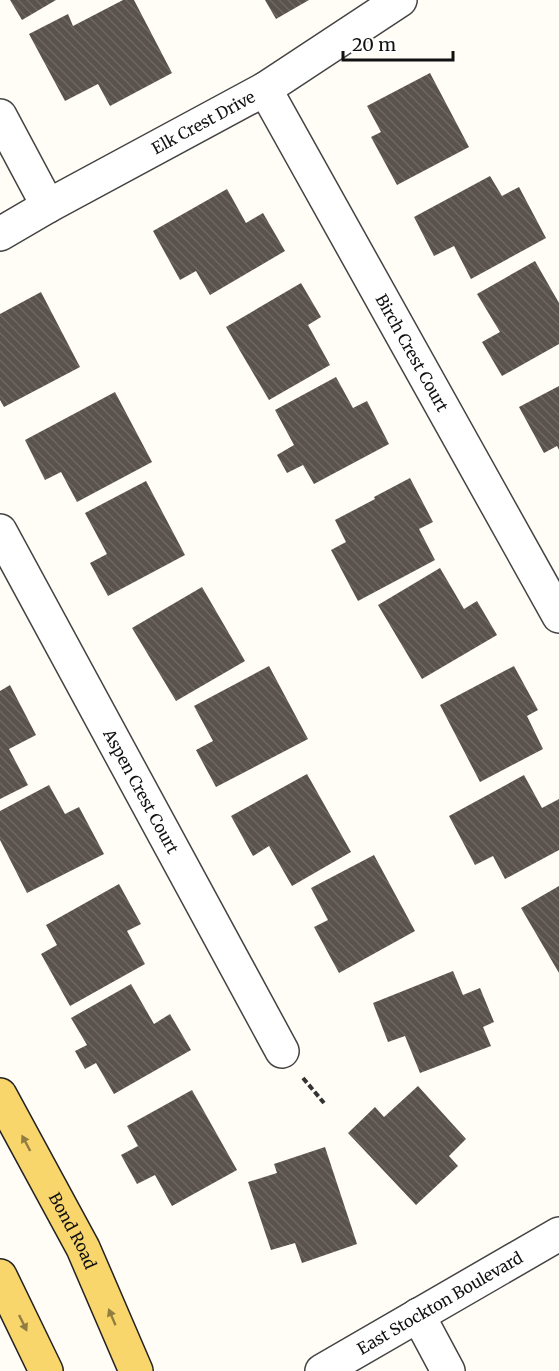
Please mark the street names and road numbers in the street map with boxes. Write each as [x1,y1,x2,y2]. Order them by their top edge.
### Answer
street label: Elk Crest Drive [148,86,258,158]
street label: Birch Crest Court [371,291,453,416]
street label: Aspen Crest Court [99,725,183,858]
street label: Bond Road [45,1189,101,1272]
street label: East Stockton Boulevard [353,1247,526,1359]

